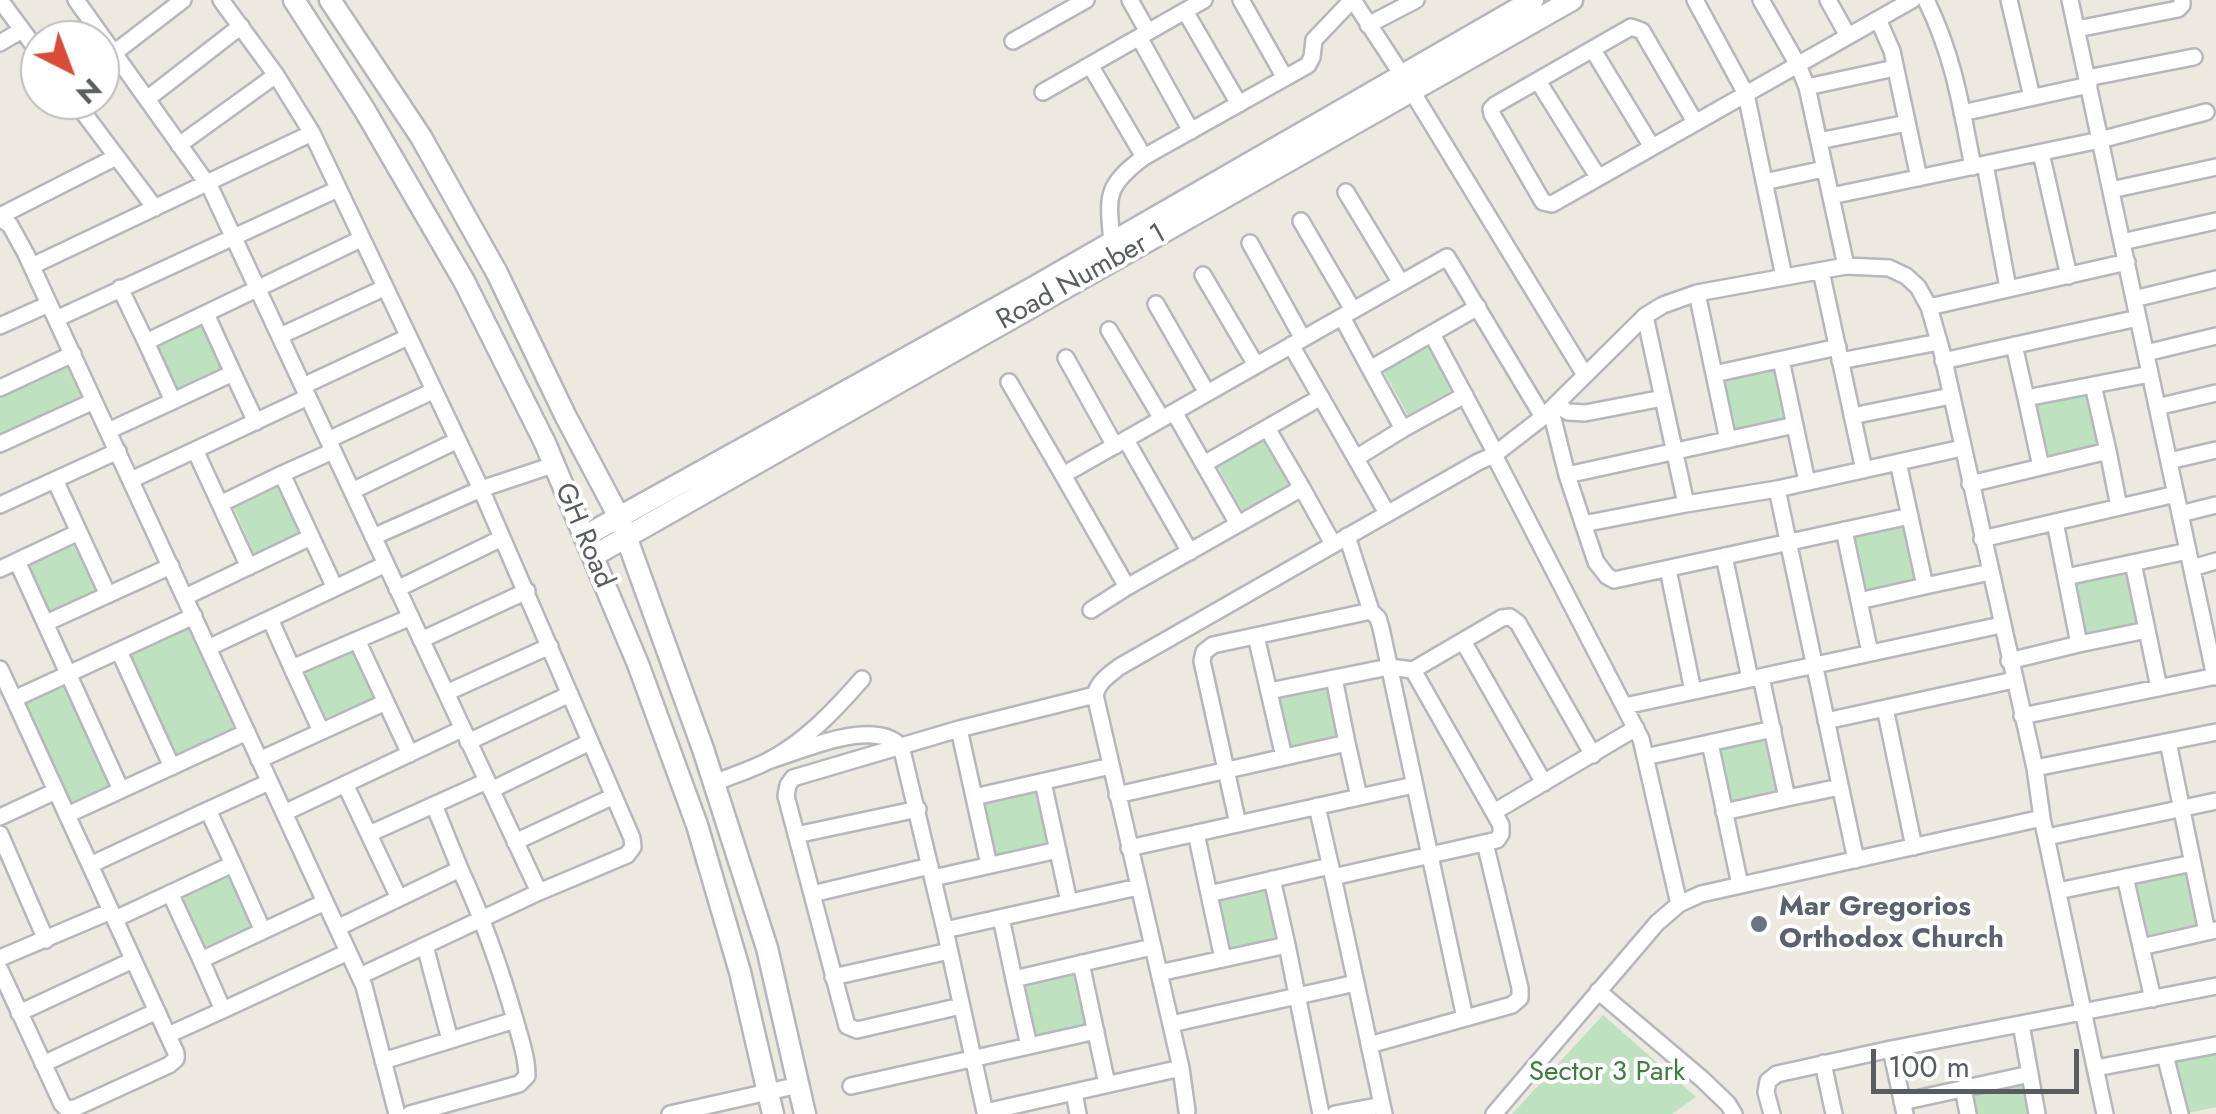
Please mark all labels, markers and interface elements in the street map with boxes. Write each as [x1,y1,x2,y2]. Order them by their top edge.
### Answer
north arrow [20,20,120,120]
text: N [67,69,111,114]
street label: Road Number 1 [992,218,1172,338]
street label: GH Road [546,479,620,593]
place label: Mar Gregorios Orthodox Church [1779,891,2004,957]
marker: Mar Gregorios Orthodox Church [1748,913,1770,935]
scale bar [1876,1029,2084,1091]
text: 100 m [1888,1045,1970,1088]
park label: Sector 3 Park [1529,1056,1685,1090]

